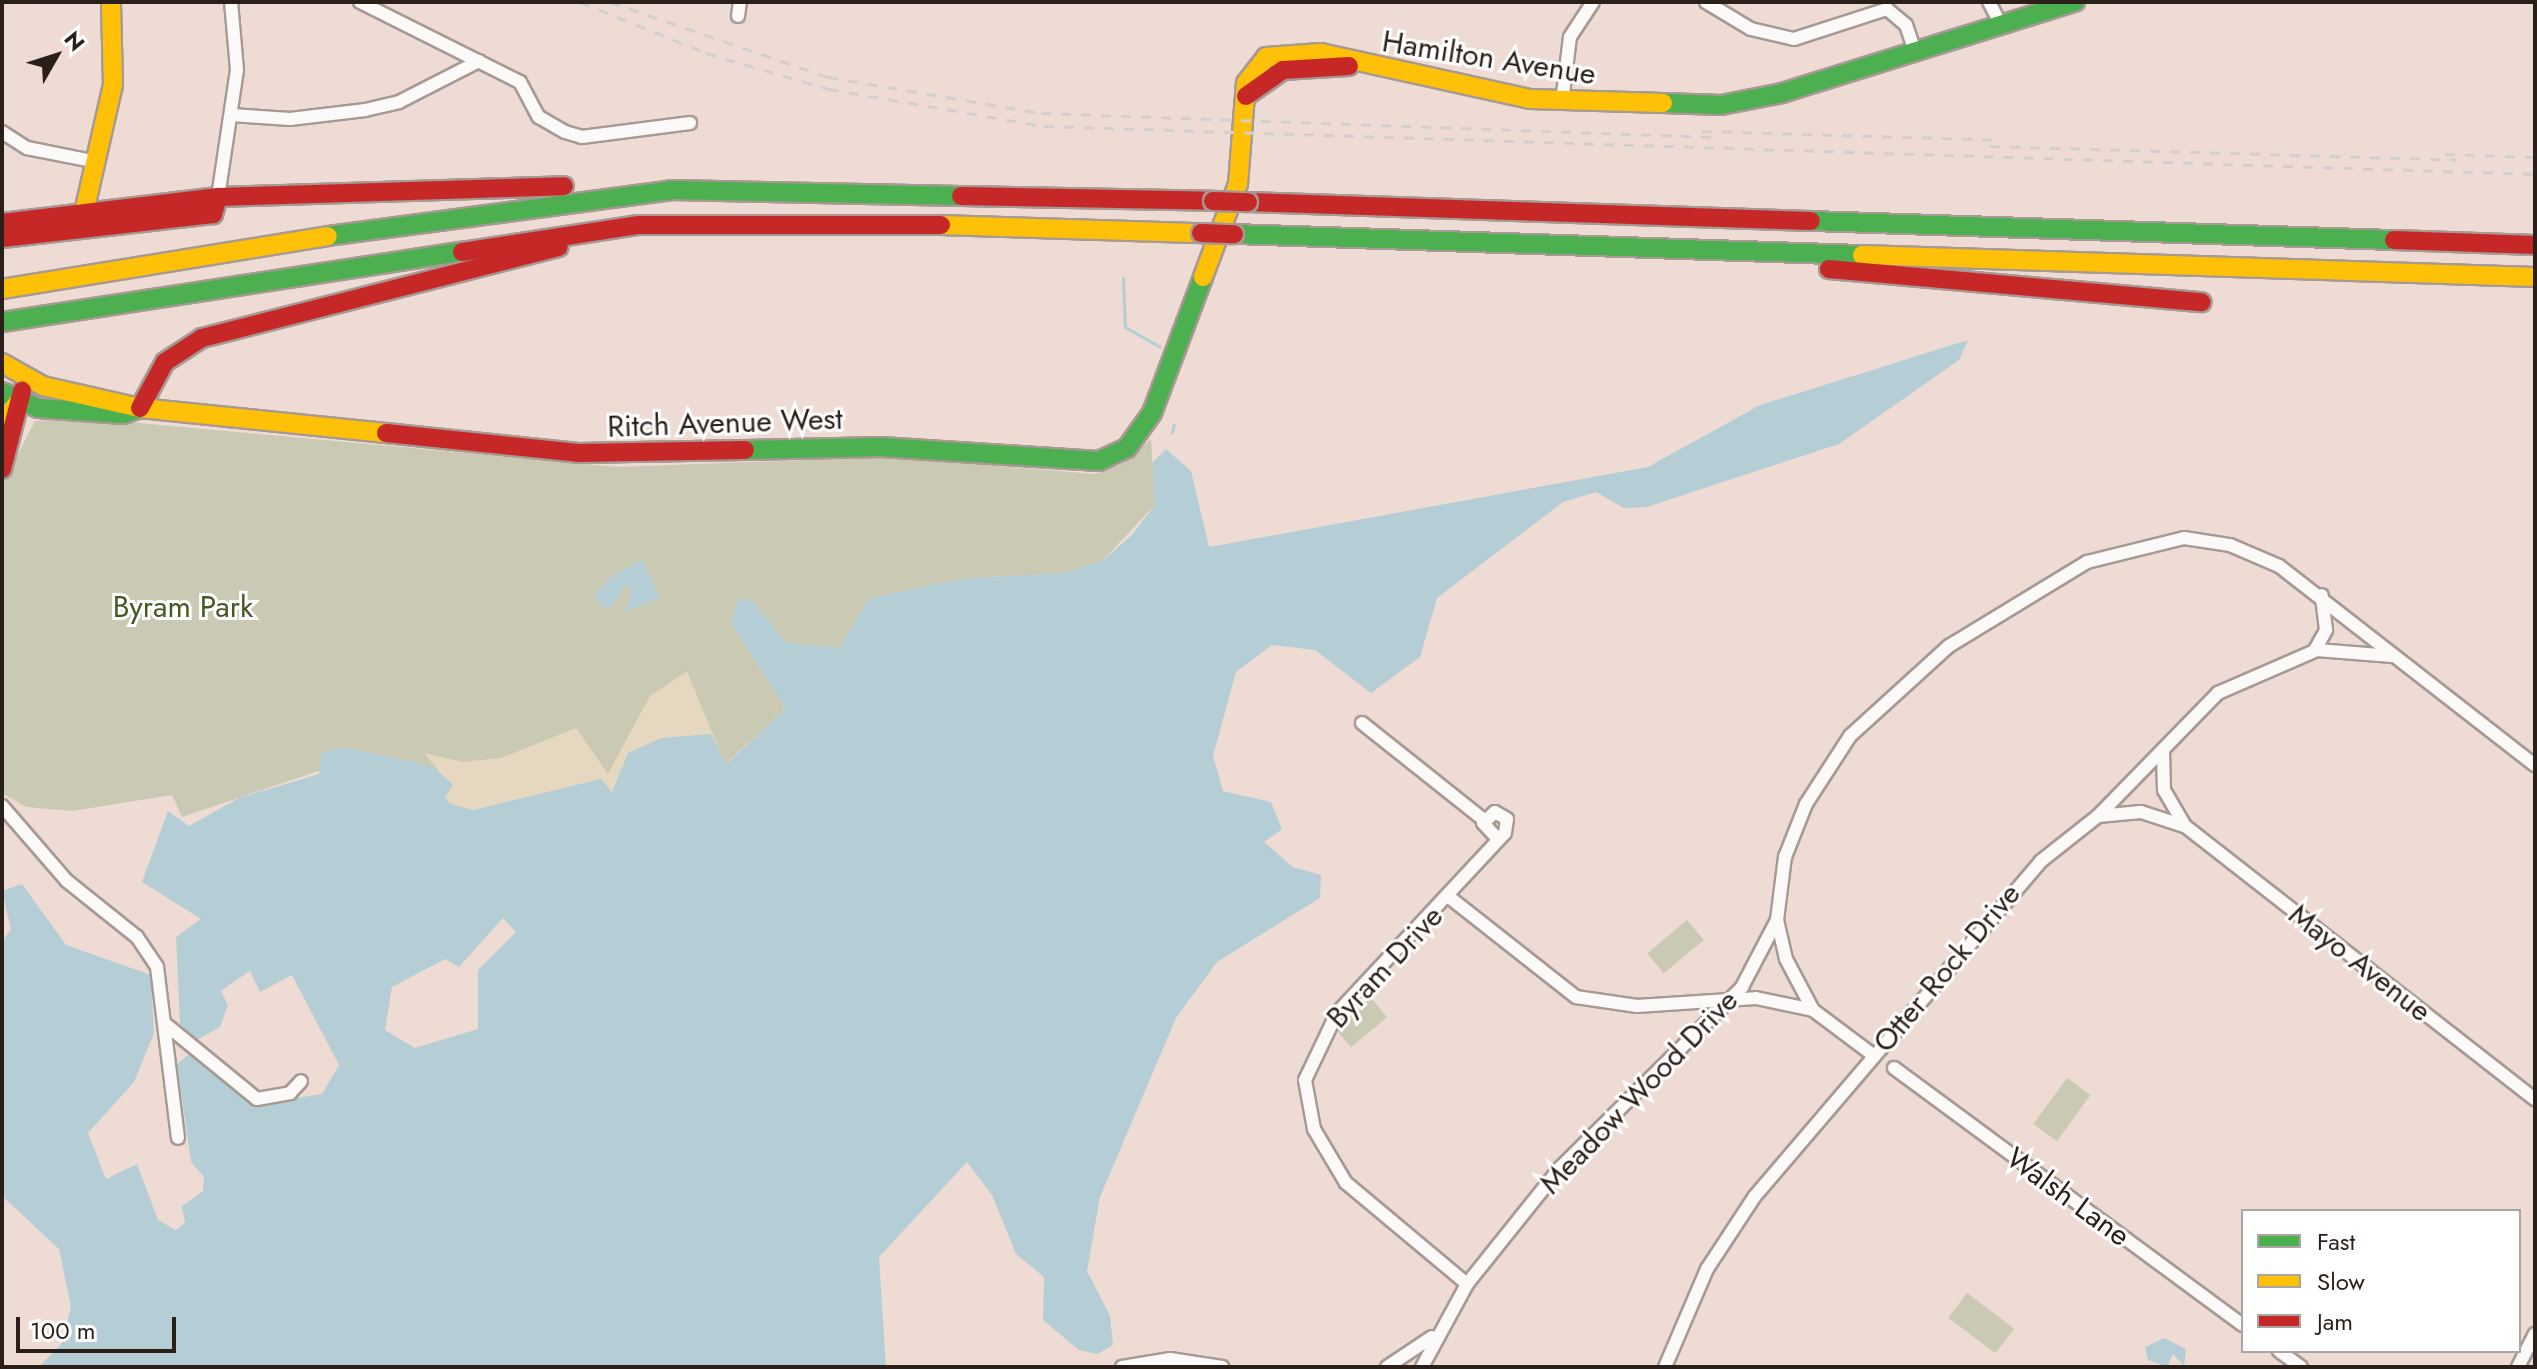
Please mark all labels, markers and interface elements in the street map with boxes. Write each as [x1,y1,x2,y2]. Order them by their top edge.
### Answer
north arrow [16,16,96,96]
street label: Hamilton Avenue [1380,23,1598,93]
text: N [57,24,93,58]
street label: Ritch Avenue West [607,401,843,445]
park label: Byram Park [113,589,253,625]
street label: Otter Rock Drive [1866,876,2028,1060]
street label: Mayo Avenue [2282,896,2438,1030]
street label: Byram Drive [1319,899,1451,1035]
street label: Meadow Wood Drive [1532,983,1746,1201]
street label: Walsh Lane [1999,1140,2137,1254]
legend [2241,1209,2521,1353]
text: Fast [2317,1224,2355,1259]
text: Slow [2317,1264,2365,1299]
scale bar [20,1301,180,1351]
text: Jam [2317,1304,2353,1339]
text: 100 m [30,1313,96,1348]

